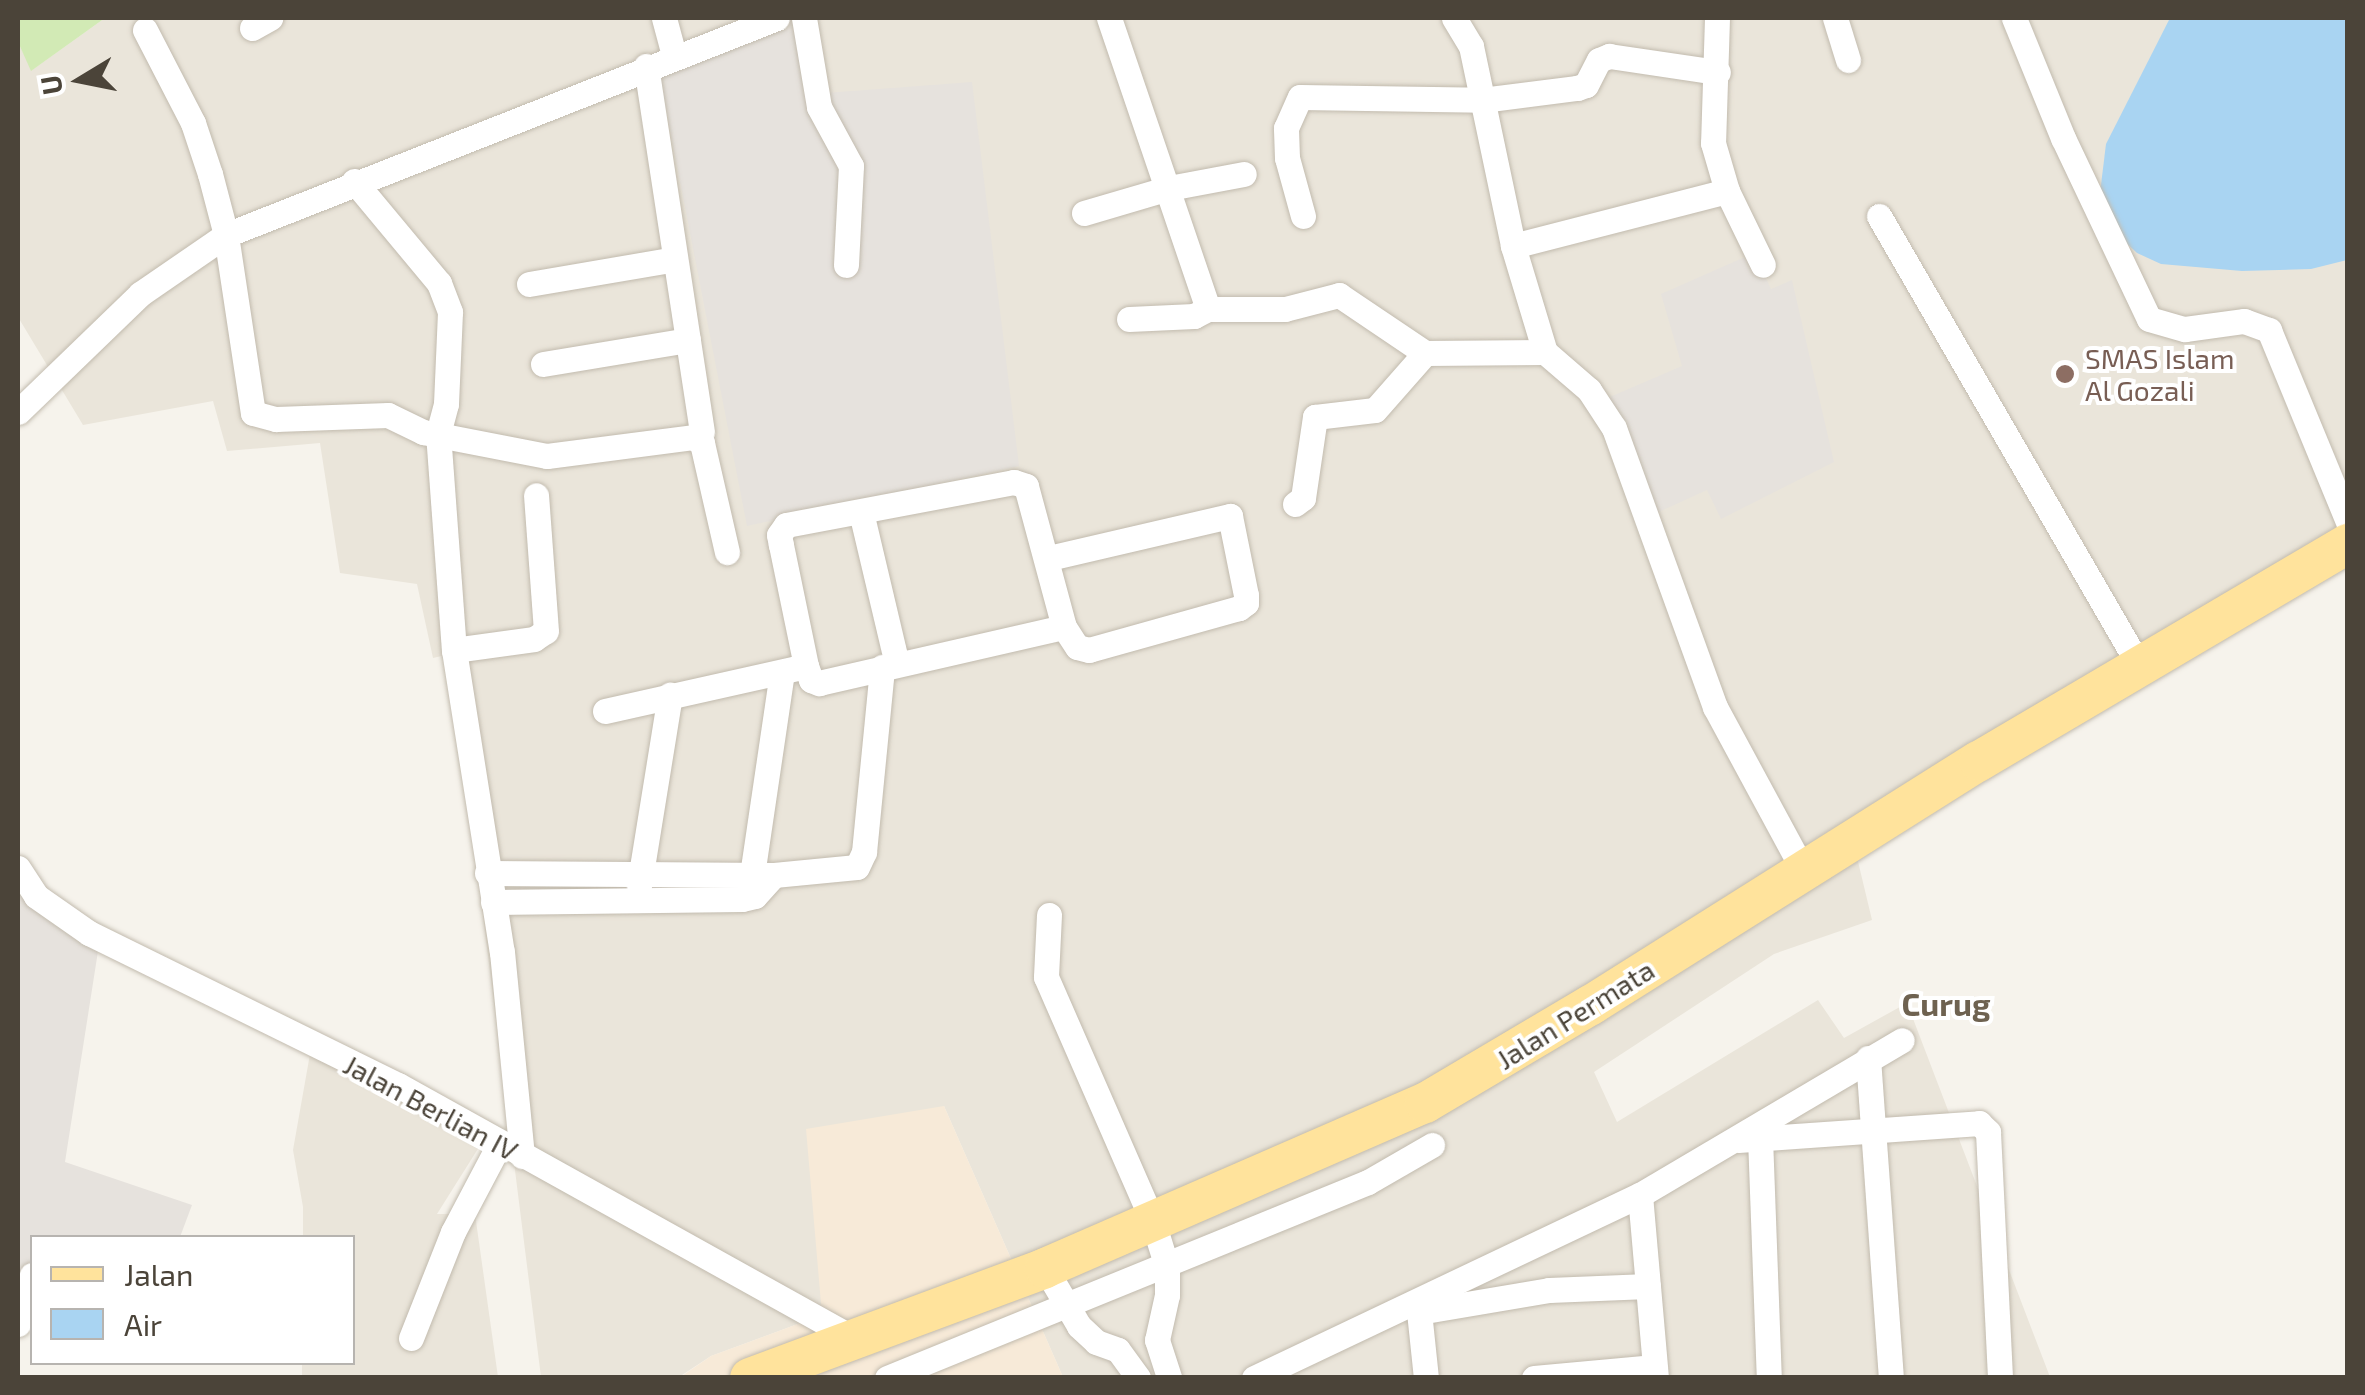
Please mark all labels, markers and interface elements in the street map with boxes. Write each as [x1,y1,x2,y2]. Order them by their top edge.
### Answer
north arrow [30,30,130,130]
text: U [32,73,69,98]
place label: SMAS Islam Al Gozali [2085,341,2234,407]
marker: SMAS Islam Al Gozali [2054,363,2076,385]
street label: Jalan Permata [1490,952,1660,1076]
district label: Curug [1901,984,1991,1022]
street label: Jalan Berlian IV [338,1047,524,1167]
legend [30,1235,355,1365]
text: Jalan [124,1256,193,1292]
text: Air [124,1306,162,1342]

